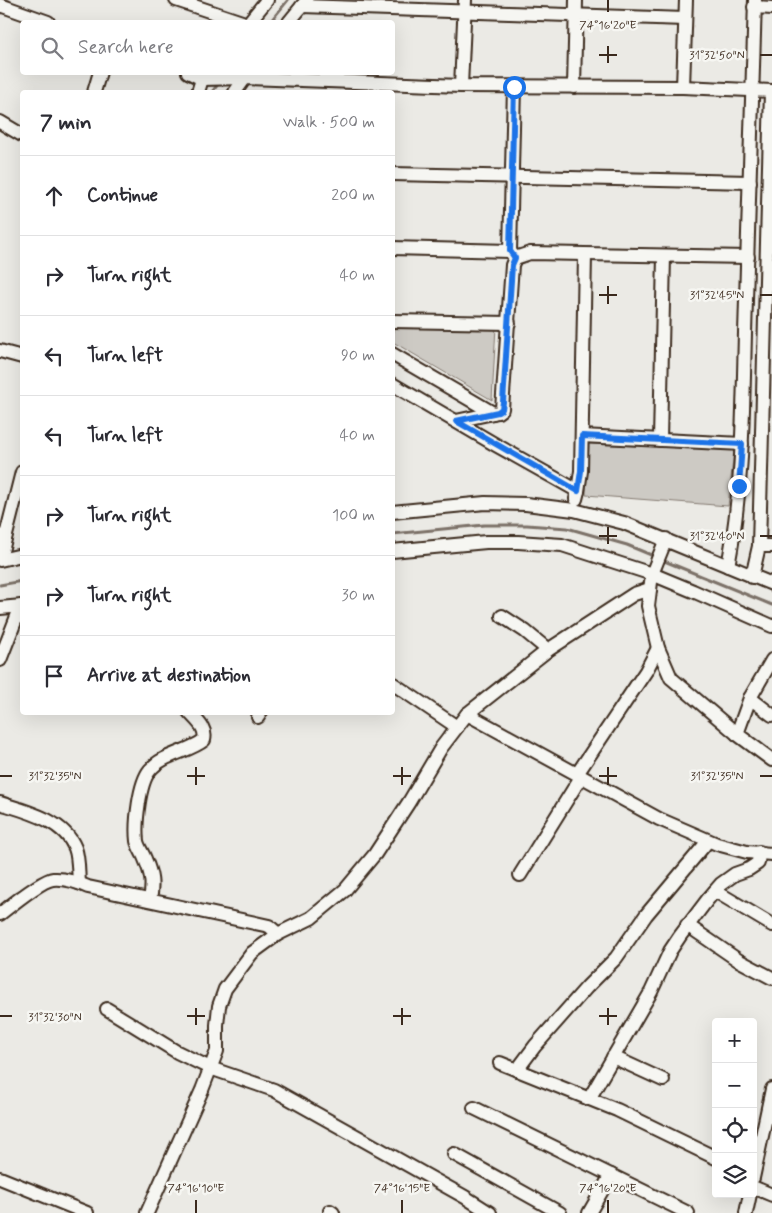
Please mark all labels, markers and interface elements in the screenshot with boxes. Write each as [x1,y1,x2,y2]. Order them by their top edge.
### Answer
text: 74°16'20"E [579,18,637,34]
search box [20,20,395,75]
icon: search [38,34,66,62]
text: Search here [78,35,174,60]
text: 31°32'50"N [689,48,745,64]
route start [503,76,526,99]
text: 7 min [40,109,92,137]
text: Walk · 500 m [283,112,375,133]
icon: ahead [40,182,68,210]
text: Continue [87,183,158,208]
text: 200 m [331,185,375,206]
icon: right [40,262,68,290]
text: Turn right [87,263,171,288]
text: 40 m [339,265,375,286]
text: 31°32'45"N [690,288,744,304]
icon: left [40,342,68,370]
text: Turn left [87,343,163,368]
text: 90 m [341,345,375,366]
icon: left [40,422,68,450]
text: Turn left [87,423,163,448]
text: 40 m [339,425,375,446]
route end [728,475,751,498]
icon: right [40,502,68,530]
text: Turn right [87,503,171,528]
text: 100 m [332,505,375,526]
text: 31°32'40"N [689,529,745,545]
icon: right [40,582,68,610]
text: Turn right [87,583,171,608]
text: 30 m [342,585,375,606]
icon: arrive [40,662,68,690]
text: Arrive at destination [87,663,251,688]
text: 31°32'35"N [28,769,82,785]
text: 31°32'35"N [690,769,744,785]
text: 31°32'30"N [28,1010,82,1026]
map controls [712,1018,757,1198]
button: + [712,1018,757,1063]
button: − [712,1063,757,1108]
button: locate [712,1108,757,1153]
button: layers [712,1153,757,1198]
text: 74°16'10"E [168,1181,224,1197]
text: 74°16'15"E [374,1181,430,1197]
text: 74°16'20"E [579,1181,637,1197]

